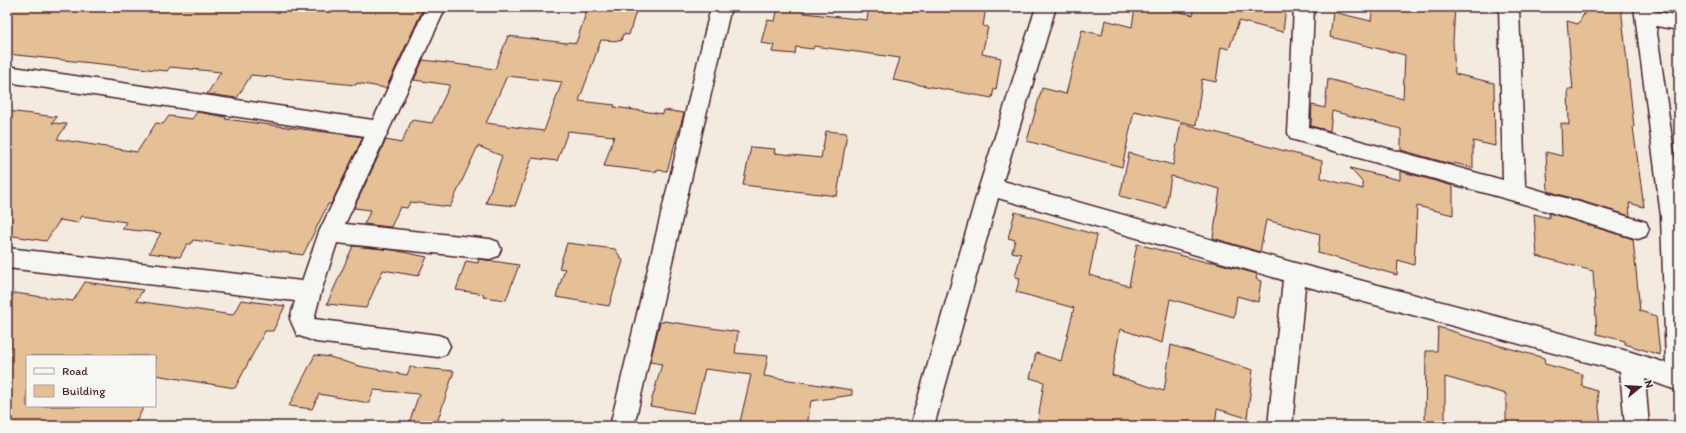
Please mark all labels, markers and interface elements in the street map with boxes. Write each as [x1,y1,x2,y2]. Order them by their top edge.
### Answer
legend [26,355,156,407]
text: Road [62,364,88,378]
north arrow [1620,367,1660,407]
text: N [1642,379,1656,390]
text: Building [62,384,106,398]

